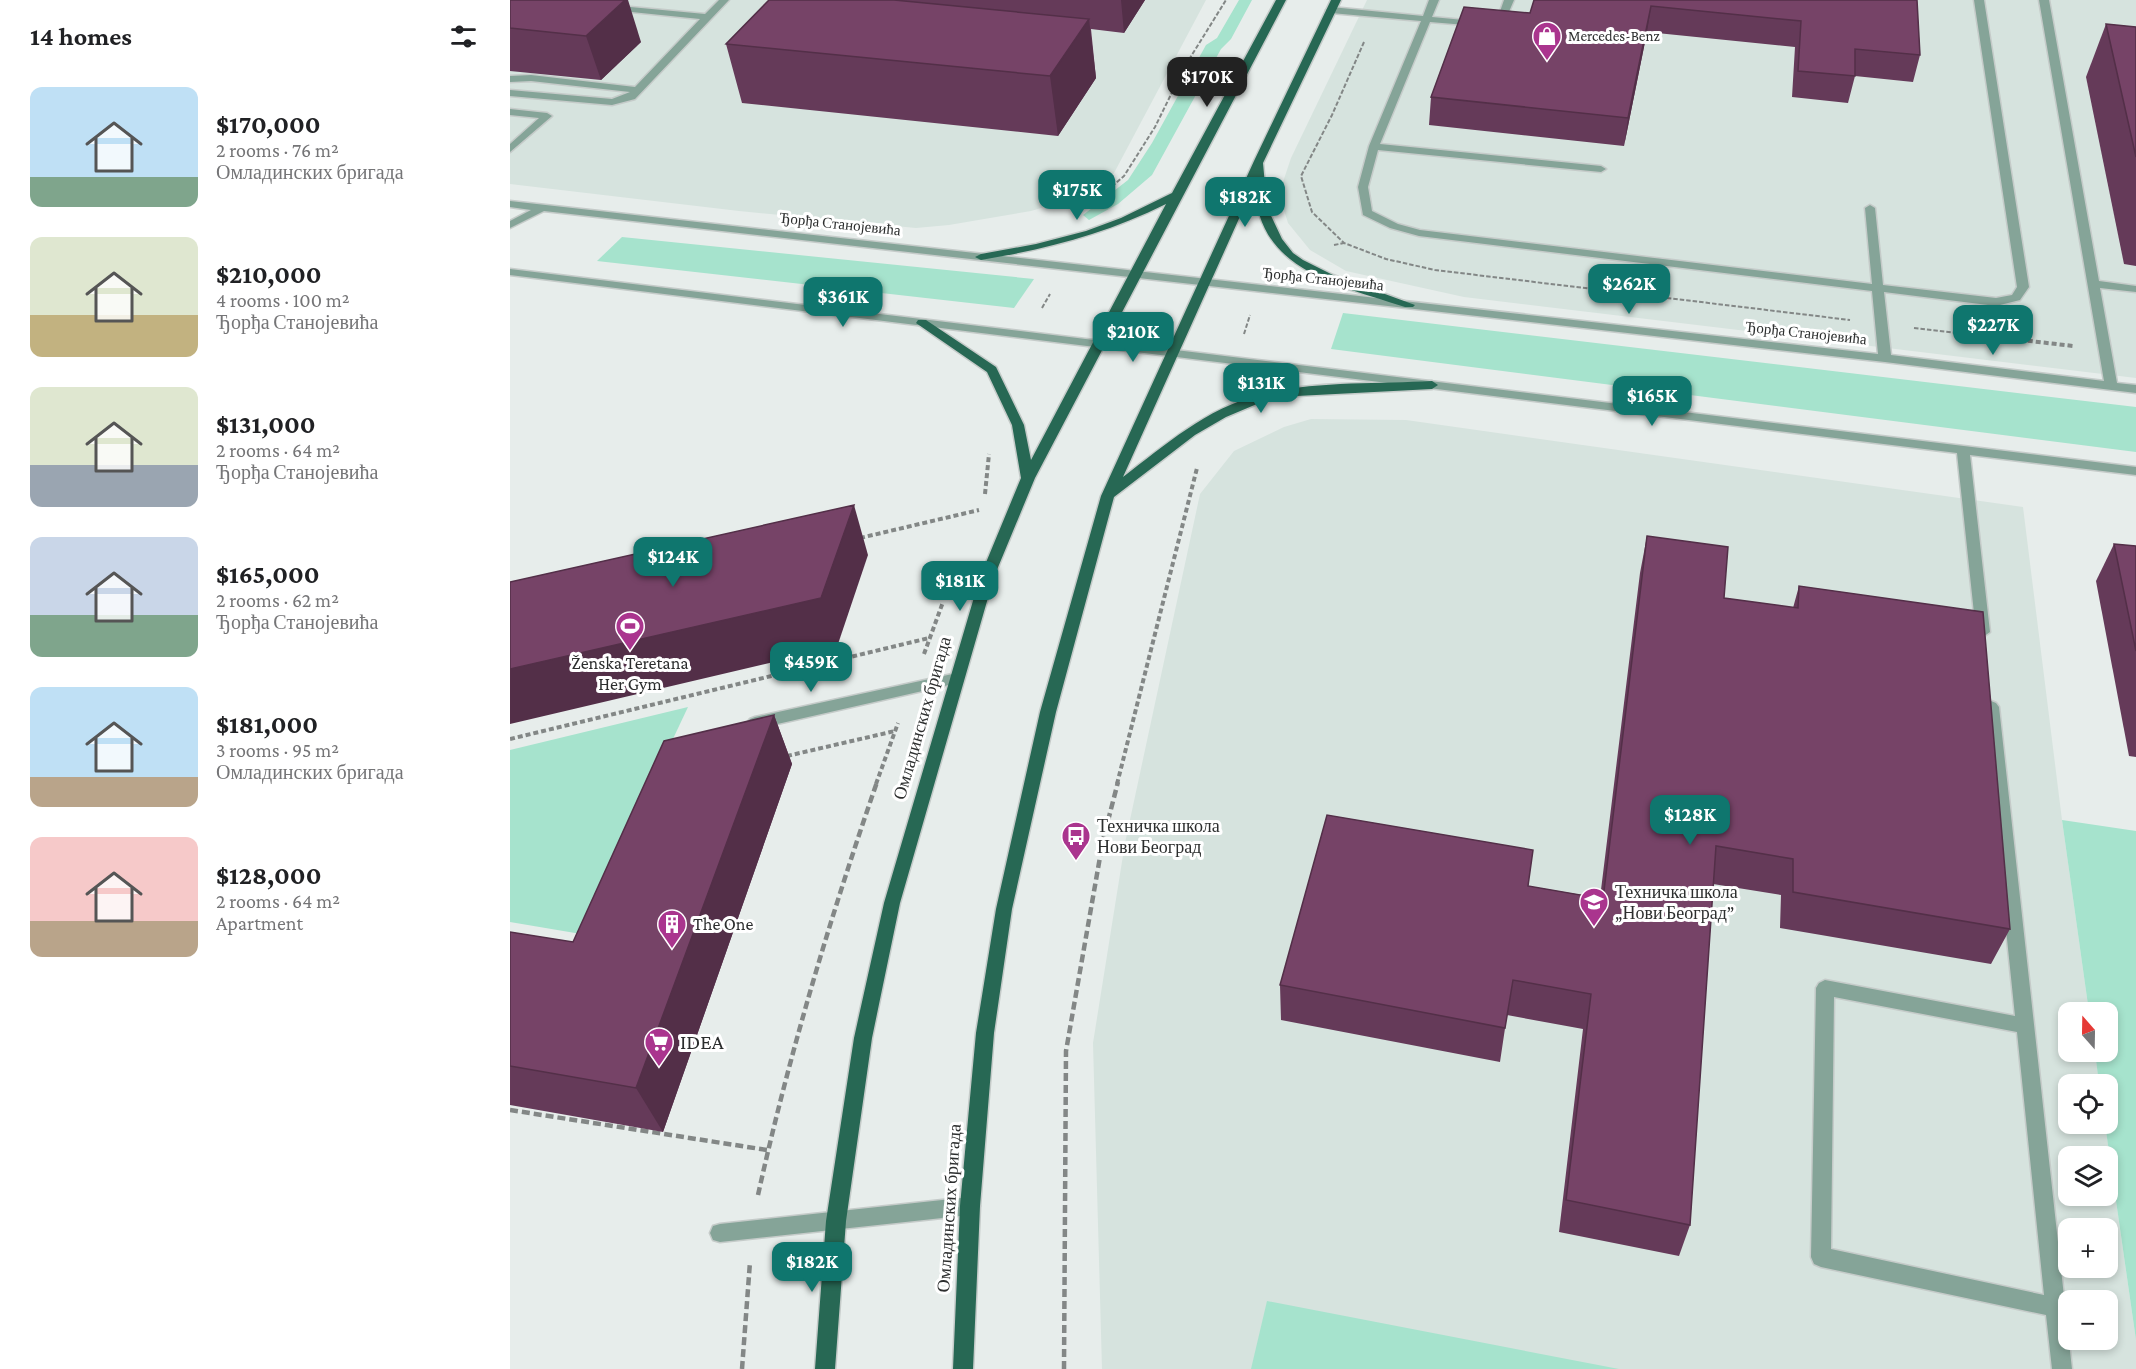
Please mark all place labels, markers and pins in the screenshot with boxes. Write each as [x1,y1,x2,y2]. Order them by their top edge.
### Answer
shop icon: Mercedes-Benz [1531,20,1563,62]
place label: Mercedes-Benz [1568,28,1660,44]
pin: $170K [1165,57,1249,108]
pin: $175K [1035,170,1119,221]
pin: $182K [1203,177,1287,228]
pin: $262K [1587,264,1671,315]
pin: $361K [801,277,885,328]
pin: $227K [1951,305,2035,356]
pin: $210K [1091,312,1175,363]
pin: $131K [1219,363,1303,414]
pin: $165K [1610,376,1694,427]
pin: $124K [631,537,715,588]
pin: $181K [918,561,1002,612]
sports icon: Ženska Teretana Her Gym [614,610,646,652]
pin: $459K [769,642,853,693]
place label: Ženska Teretana Her Gym [571,653,689,694]
pin: $128K [1648,795,1732,846]
place label: Техничка школа Нови Београд [1097,816,1220,857]
bus stop icon: Техничка школа Нови Београд [1060,820,1092,862]
place label: Техничка школа „Нови Београд” [1615,882,1738,923]
school or university icon: Техничка школа „Нови Београд” [1578,886,1610,928]
building icon: The One [656,908,688,950]
place label: The One [693,914,753,934]
supermarket icon: IDEA [643,1026,675,1068]
place label: IDEA [680,1030,724,1054]
pin: $182K [770,1242,854,1293]

